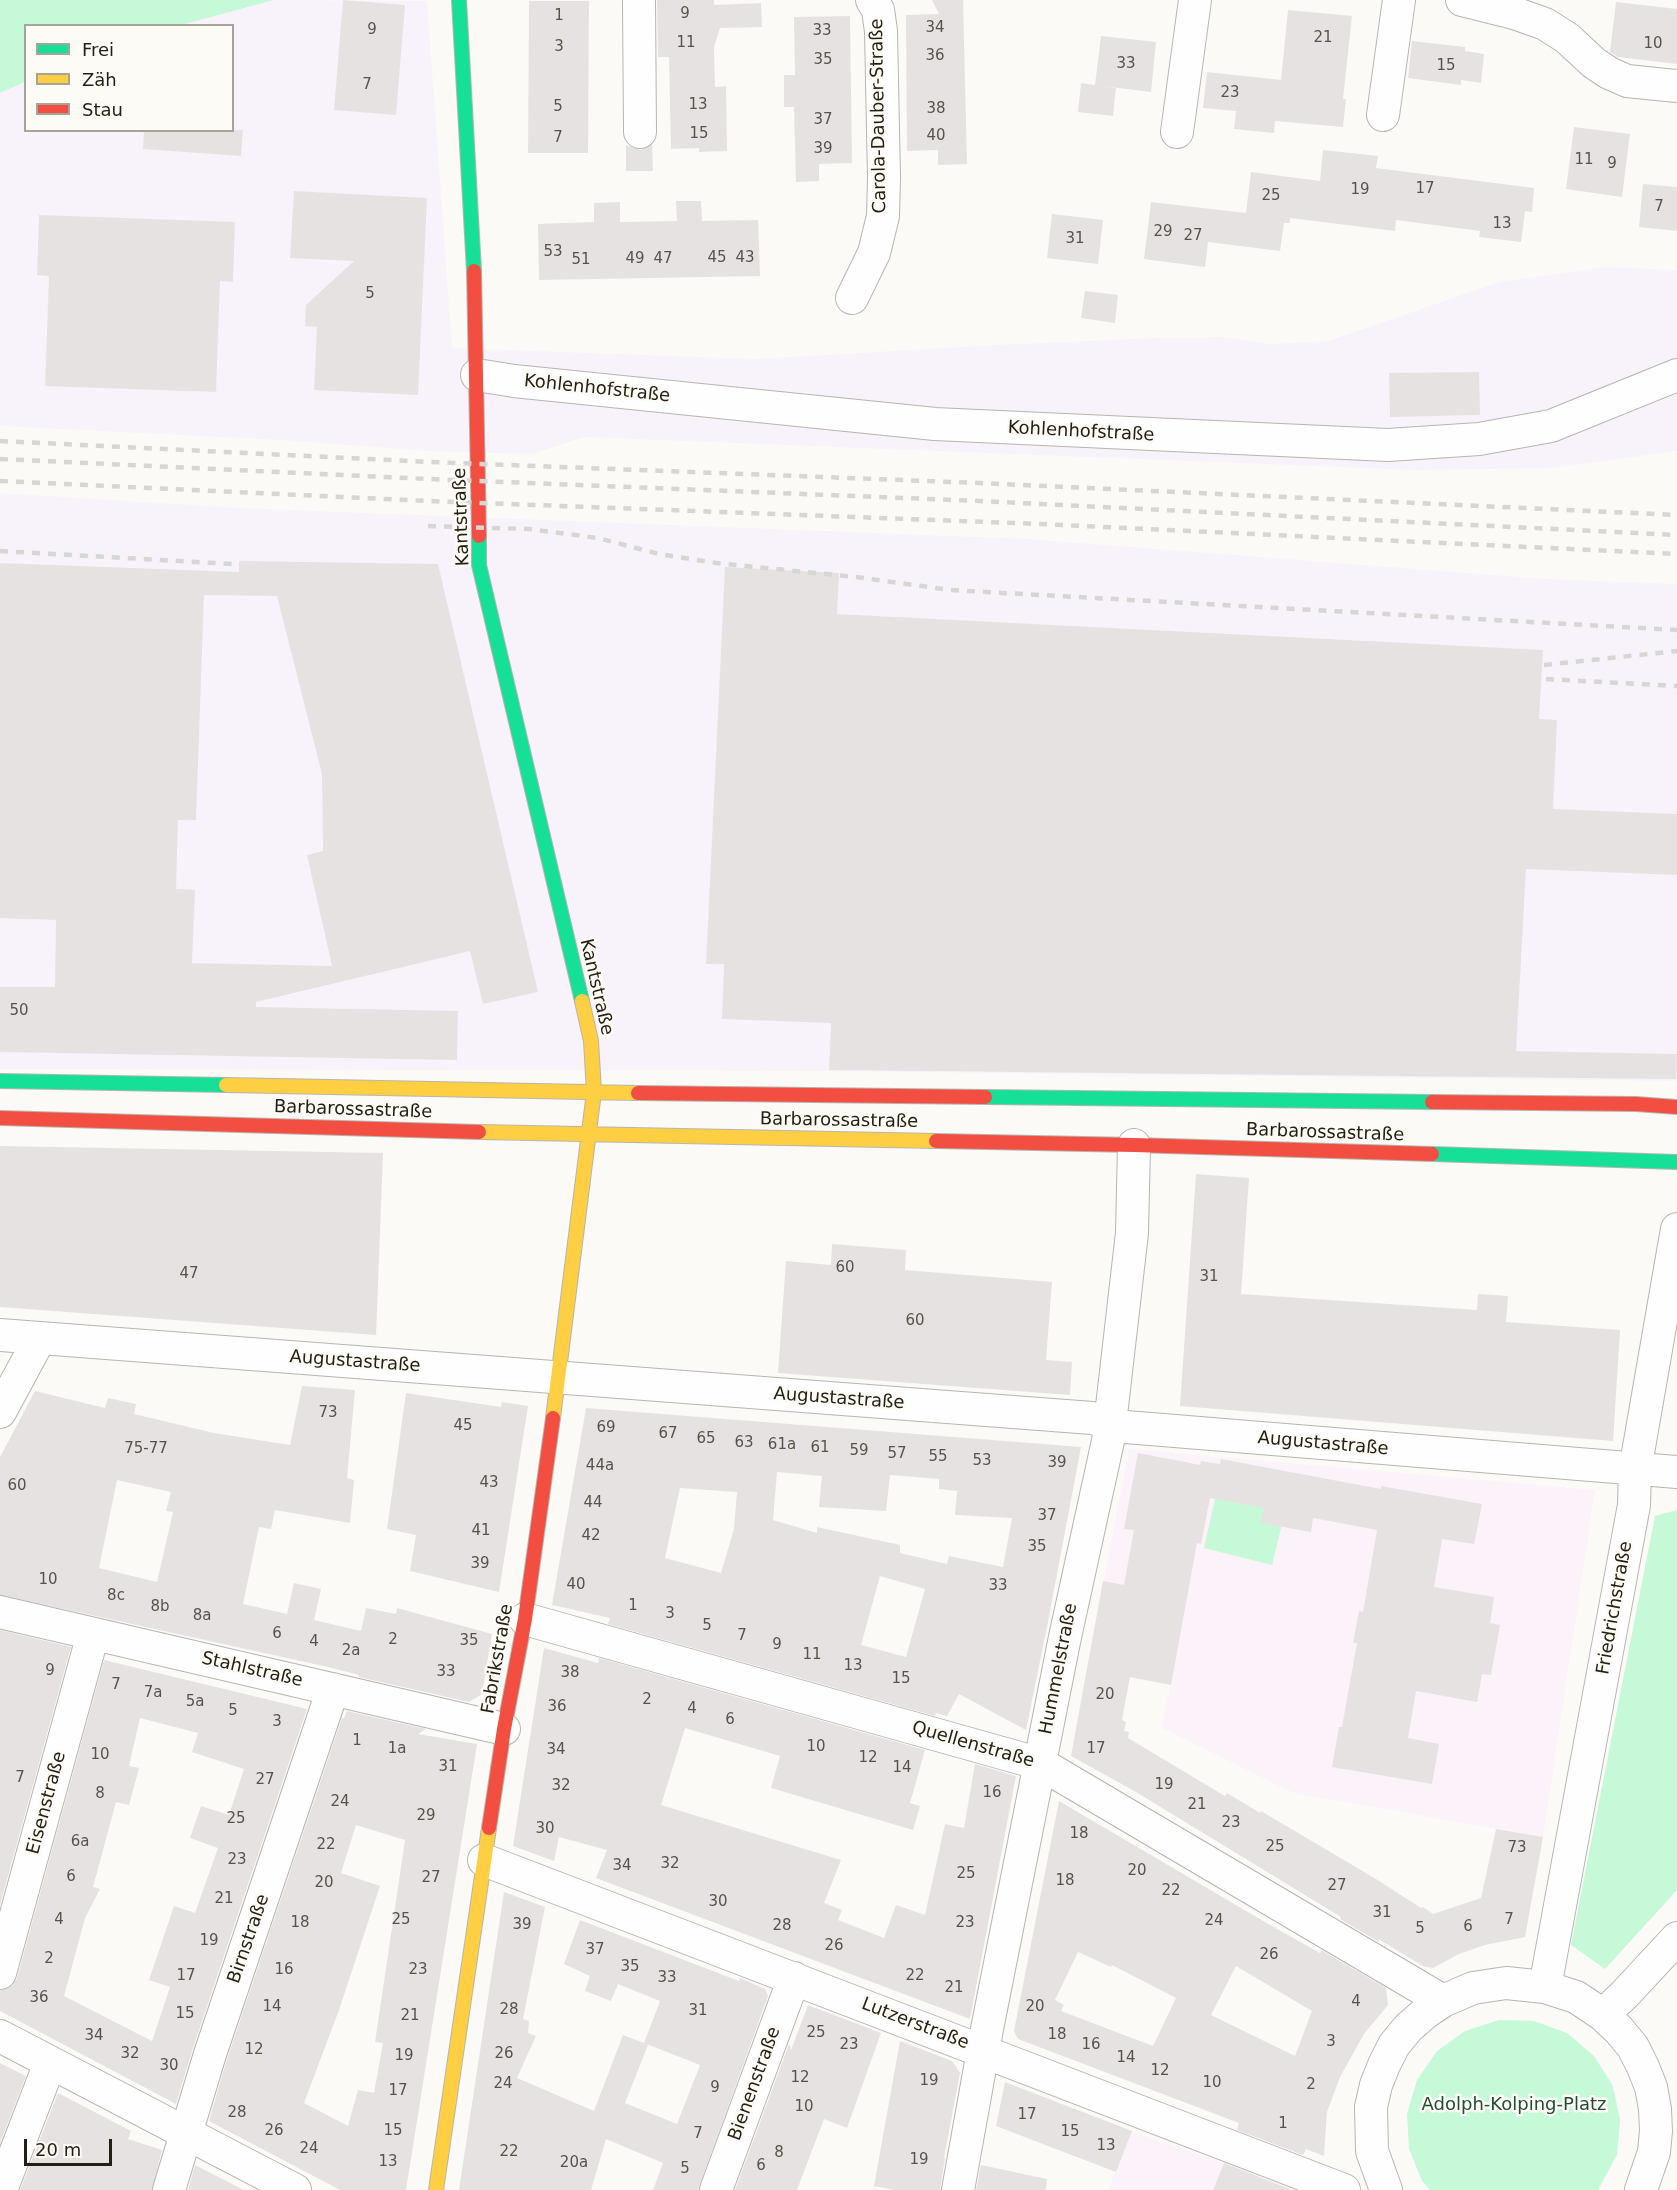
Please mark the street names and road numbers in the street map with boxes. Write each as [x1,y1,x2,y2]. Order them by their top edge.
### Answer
street label: Carola-Dauber-Straße [866,18,892,214]
street label: Kohlenhofstraße [523,371,671,407]
street label: Kohlenhofstraße [1007,417,1155,447]
street label: Kantstraße [449,468,475,566]
street label: Kantstraße [574,937,618,1037]
street label: Barbarossastraße [274,1096,432,1124]
street label: Barbarossastraße [760,1109,918,1133]
street label: Barbarossastraße [1246,1119,1404,1147]
street label: Augustastraße [289,1347,421,1377]
street label: Augustastraße [773,1384,905,1414]
street label: Augustastraße [1257,1428,1389,1460]
street label: Friedrichstraße [1593,1540,1637,1676]
street label: Hummelstraße [1036,1601,1082,1737]
street label: Fabrikstraße [478,1602,518,1716]
street label: Stahlstraße [199,1648,305,1692]
street label: Quellenstraße [909,1717,1037,1773]
street label: Eisenstraße [23,1749,71,1857]
street label: Birnstraße [224,1891,274,1987]
street label: Lutzerstraße [858,1994,972,2054]
street label: Bienenstraße [724,2024,786,2144]

